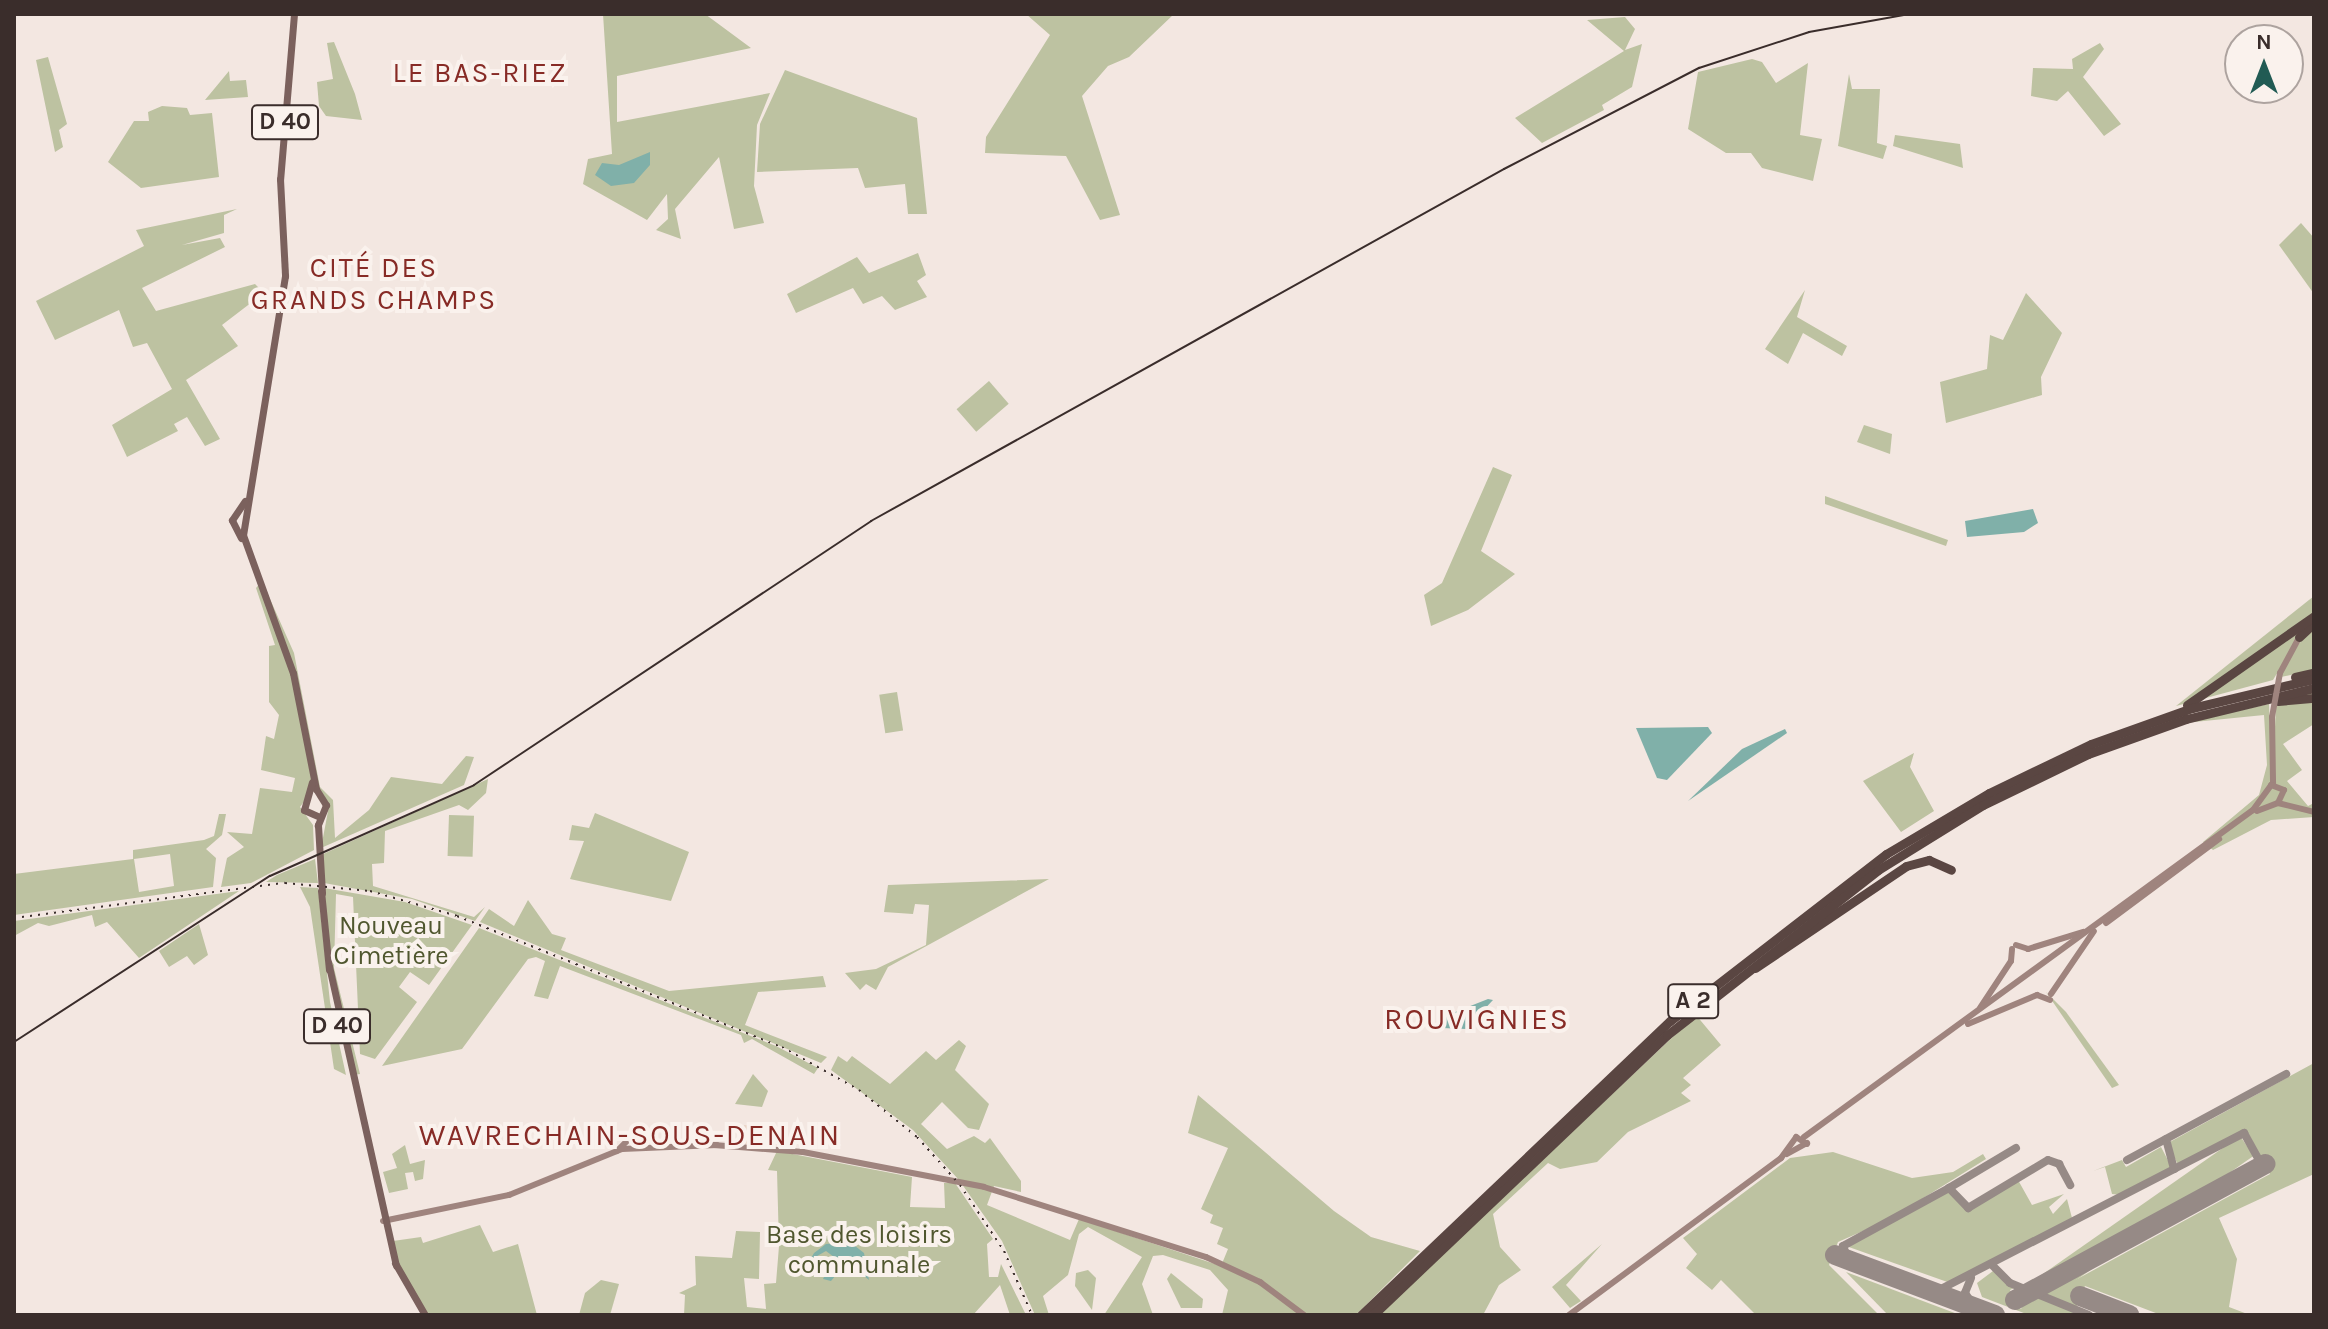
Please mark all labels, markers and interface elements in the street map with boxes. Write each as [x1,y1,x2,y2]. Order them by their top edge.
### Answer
north arrow [2224,24,2304,104]
text: N [2256,29,2272,55]
district label: LE BAS-RIEZ [393,56,567,90]
road number: D 40 [249,102,321,142]
district label: CITÉ DES GRANDS CHAMPS [251,251,497,317]
park label: Nouveau Cimetière [334,910,448,972]
road number: A 2 [1667,981,1719,1021]
district label: ROUVIGNIES [1384,1001,1570,1037]
road number: D 40 [301,1006,373,1046]
district label: WAVRECHAIN-SOUS-DENAIN [419,1117,841,1153]
park label: Base des loisirs communale [766,1219,952,1280]

